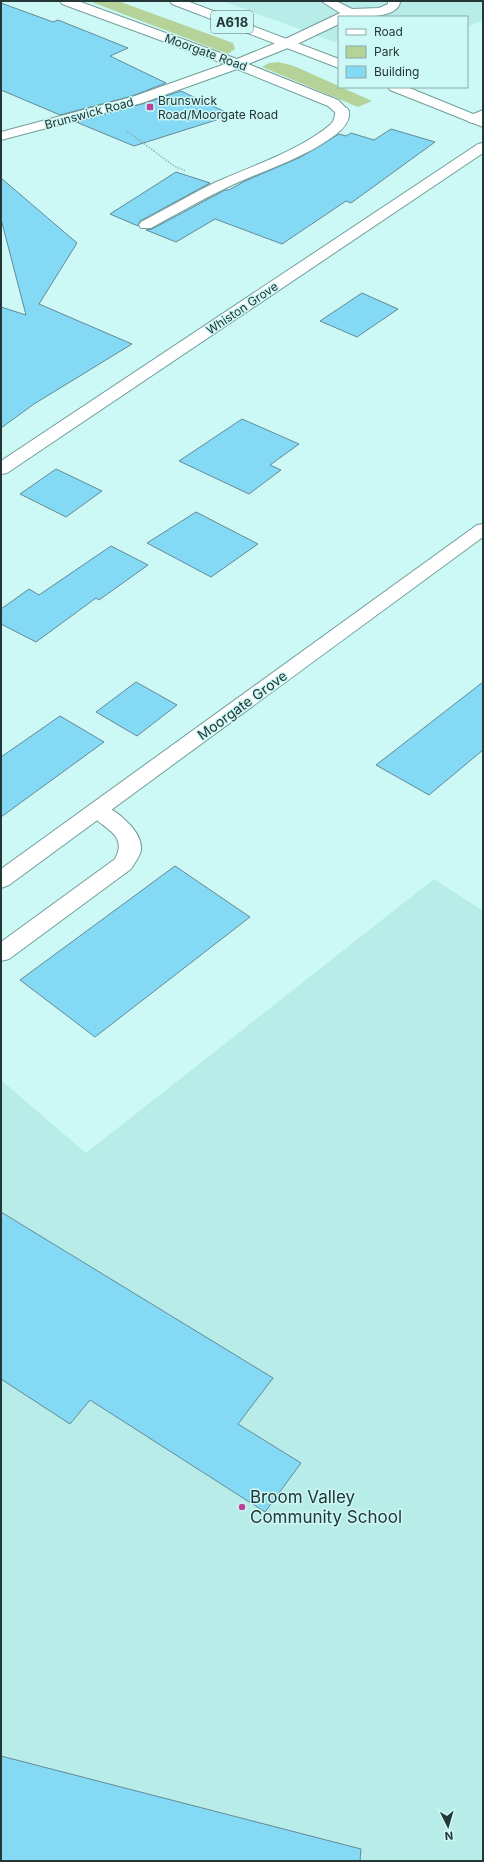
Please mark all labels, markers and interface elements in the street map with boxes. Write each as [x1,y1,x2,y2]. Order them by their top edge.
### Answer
road number: A618 [211,11,253,33]
legend [338,16,468,88]
text: Road [374,24,403,39]
street label: Moorgate Road [163,30,249,74]
text: Park [374,44,400,59]
text: Building [374,64,419,79]
place label: Brunswick Road/Moorgate Road [158,93,278,122]
street label: Brunswick Road [43,94,135,132]
marker: Brunswick Road/Moorgate Road [145,102,155,112]
street label: Whiston Grove [203,278,281,338]
street label: Moorgate Grove [194,667,290,743]
place label: Broom Valley Community School [250,1487,402,1527]
marker: Broom Valley Community School [237,1502,247,1512]
north arrow [428,1806,468,1846]
text: N [444,1829,454,1843]

